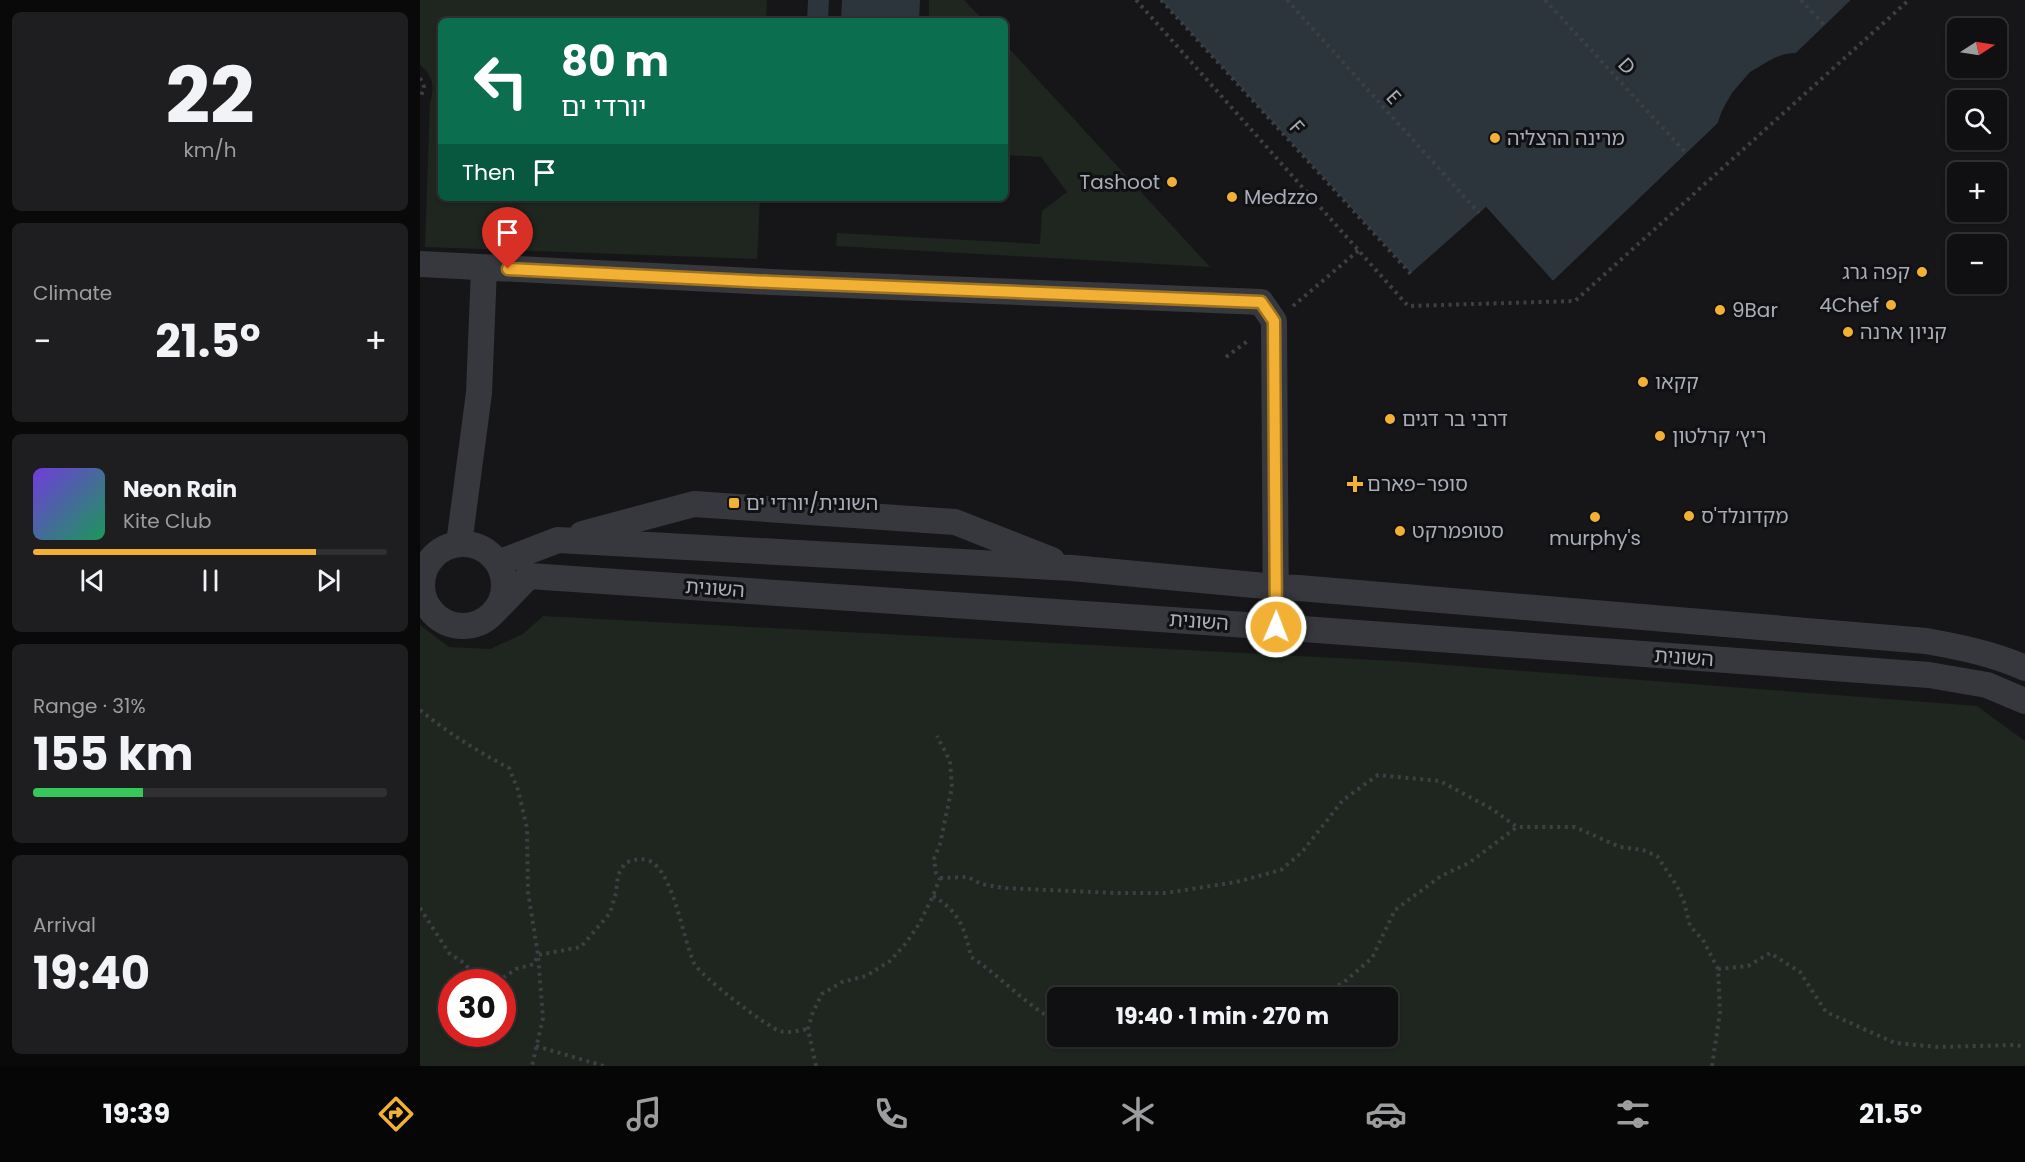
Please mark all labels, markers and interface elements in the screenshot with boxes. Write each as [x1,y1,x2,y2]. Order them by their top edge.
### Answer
north arrow [1947,18,2007,78]
map controls [1947,18,2007,294]
text: 80 m [561,32,669,91]
text: 22 [165,41,255,150]
icon: left [462,42,540,120]
street label: D [1612,51,1642,81]
street label: E [1380,84,1408,110]
text: יורדי ים [561,88,646,125]
button: search [1947,90,2007,150]
street label: F [1283,114,1311,140]
place label: מרינה הרצליה [1507,124,1625,152]
marker: מרינה הרצליה [1488,131,1502,145]
text: km/h [183,136,237,164]
icon: arrive [528,156,561,189]
text: Then [462,157,516,188]
button: + [1947,162,2007,222]
place label: Tashoot [1080,168,1160,196]
marker: Tashoot [1165,175,1179,189]
place label: Medzzo [1244,183,1318,211]
marker: Medzzo [1225,190,1239,204]
pin [482,207,533,269]
icon: arrive [491,216,524,249]
button: − [1947,234,2007,294]
place label: קפה גרג [1842,258,1910,286]
marker: קפה גרג [1915,265,1929,279]
text: Climate [33,279,112,307]
place label: 4Chef [1819,291,1879,319]
place label: 9Bar [1732,296,1778,324]
marker: 4Chef [1884,298,1898,312]
marker: 9Bar [1713,303,1727,317]
text: 21.5° [155,310,261,373]
text: − [33,318,51,365]
text: + [364,318,387,365]
place label: קניון ארנה [1860,318,1947,346]
marker: קניון ארנה [1841,325,1855,339]
place label: קקאו [1655,368,1699,396]
marker: קקאו [1636,375,1650,389]
place label: דרבי בר דגים [1402,405,1508,433]
marker: דרבי בר דגים [1383,412,1397,426]
place label: ריץ׳ קרלטון [1672,422,1766,450]
marker: ריץ׳ קרלטון [1653,429,1667,443]
place label: סופר-פארם [1367,470,1468,498]
text: Neon Rain [123,474,237,505]
marker: סופר-פארם [1348,477,1362,491]
place label: השונית/יורדי ים [746,489,878,517]
marker: השונית/יורדי ים [727,496,741,510]
place label: מקדונלד'ס [1701,502,1789,530]
text: Kite Club [123,507,212,535]
marker: מקדונלד'ס [1682,509,1696,523]
marker: murphy's [1588,510,1602,524]
place label: סטופמרקט [1412,517,1504,545]
marker: סטופמרקט [1393,524,1407,538]
place label: murphy's [1549,524,1641,552]
icon: previous [76,564,109,597]
icon: pause [194,564,227,597]
icon: next [312,564,345,597]
street label: השונית [684,572,746,604]
position arrow [1244,595,1308,659]
street label: השונית [1168,605,1230,637]
street label: השונית [1653,641,1715,673]
text: Range · 31% [33,692,146,720]
text: 155 km [33,723,193,786]
text: Arrival [33,911,96,939]
text: 19:40 [33,942,150,1005]
speed limit sign: 30 [438,969,516,1047]
text: 19:40 · 1 min · 270 m [1116,1001,1329,1032]
icon: directions [375,1093,417,1135]
icon: music [623,1093,665,1135]
icon: phone [870,1093,912,1135]
icon: climate [1117,1093,1159,1135]
icon: car [1365,1093,1407,1135]
icon: filters [1612,1093,1654,1135]
text: 19:39 [103,1095,170,1132]
text: 21.5° [1859,1095,1922,1132]

